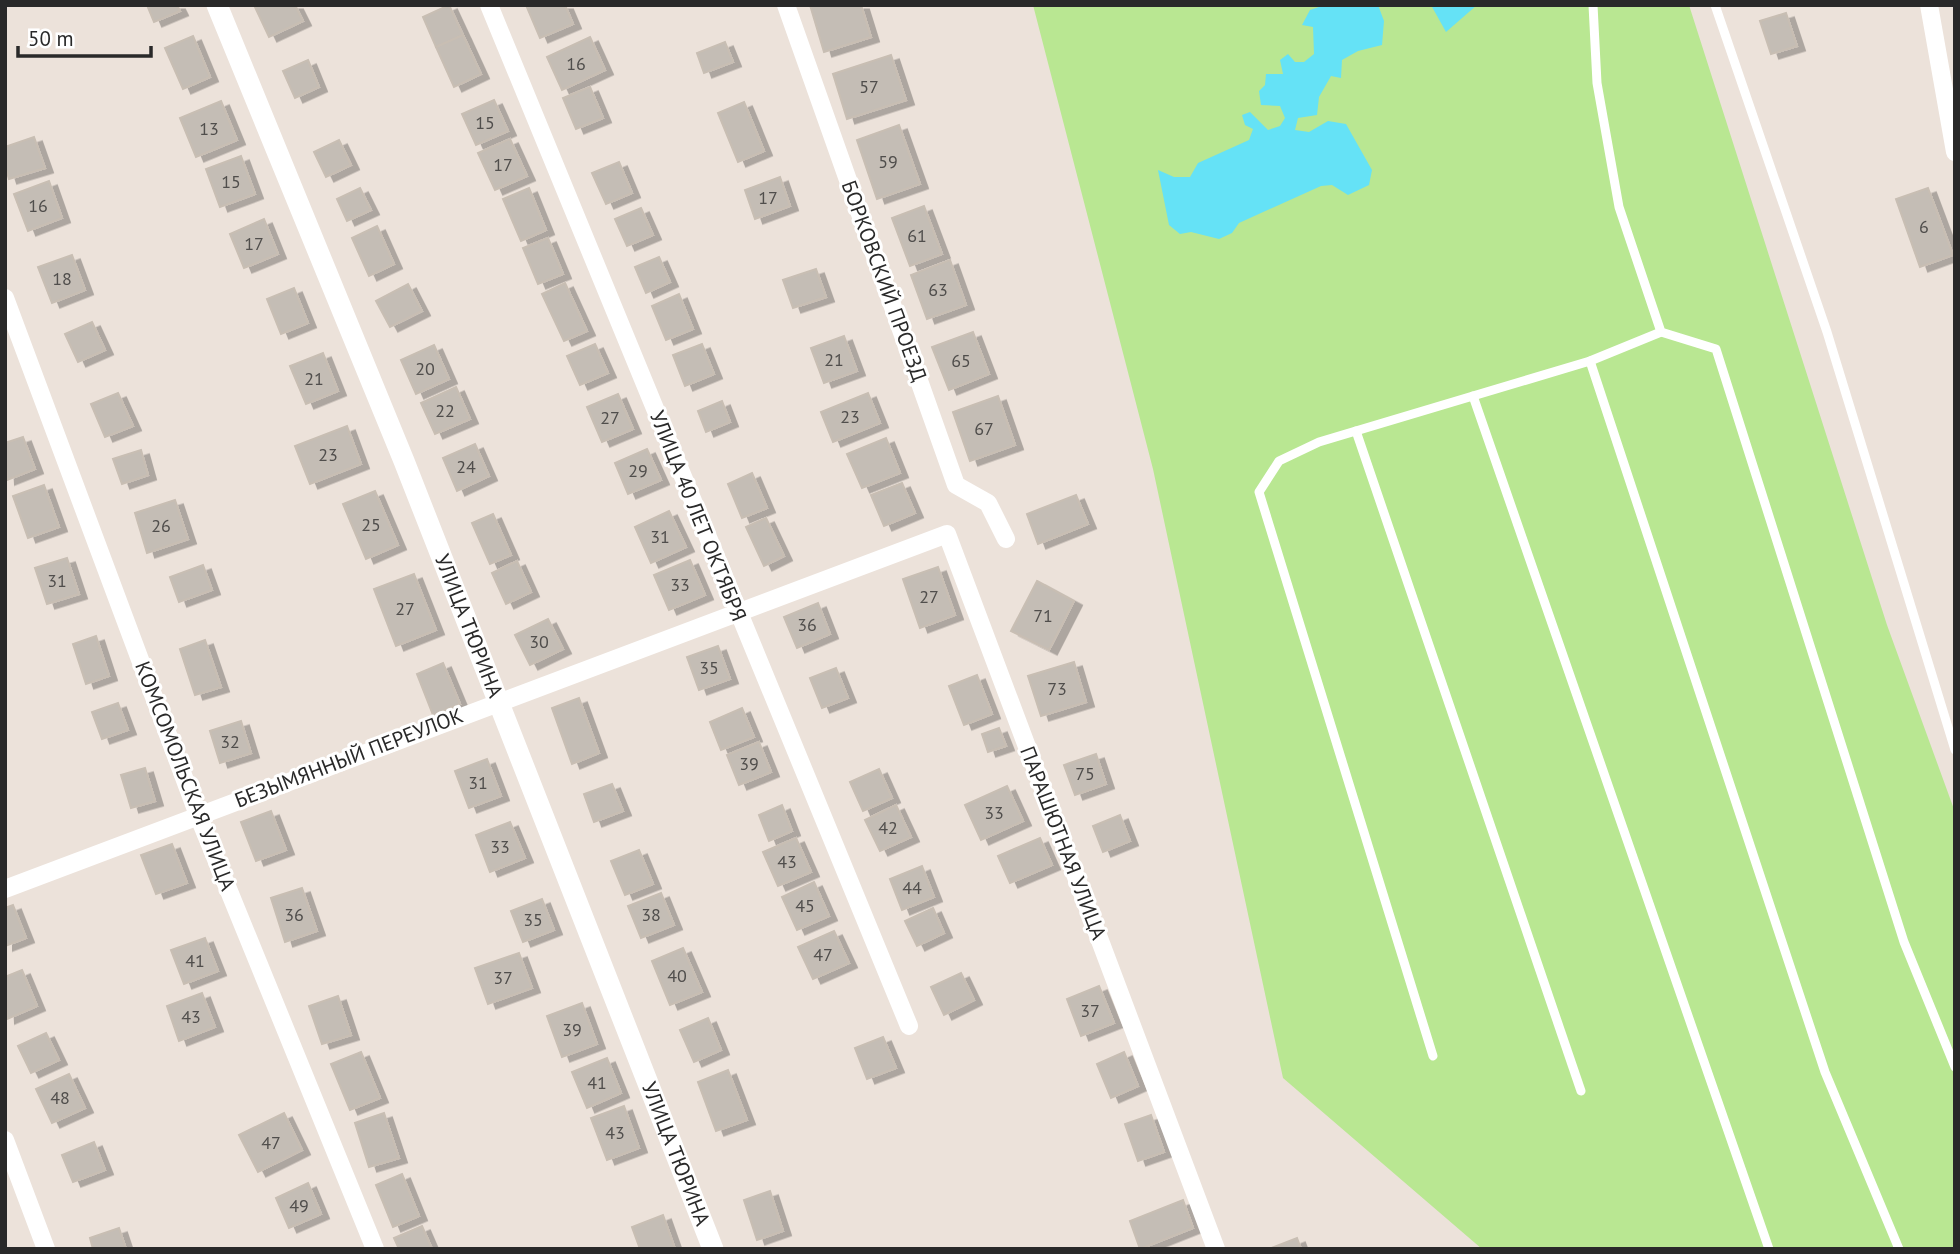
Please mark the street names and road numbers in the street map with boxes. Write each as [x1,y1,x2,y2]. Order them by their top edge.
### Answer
street label: БОРКОВСКИЙ ПРОЕЗД [836,177,933,385]
street label: УЛИЦА 40 ЛЕТ ОКТЯБРЯ [644,407,753,625]
street label: УЛИЦА ТЮРИНА [429,550,510,702]
street label: КОМСОМОЛЬСКАЯ УЛИЦА [129,657,242,895]
street label: БЕЗЫМЯННЫЙ ПЕРЕУЛОК [231,701,467,814]
street label: ПАРАШЮТНАЯ УЛИЦА [1014,742,1113,944]
street label: УЛИЦА ТЮРИНА [636,1078,717,1230]

